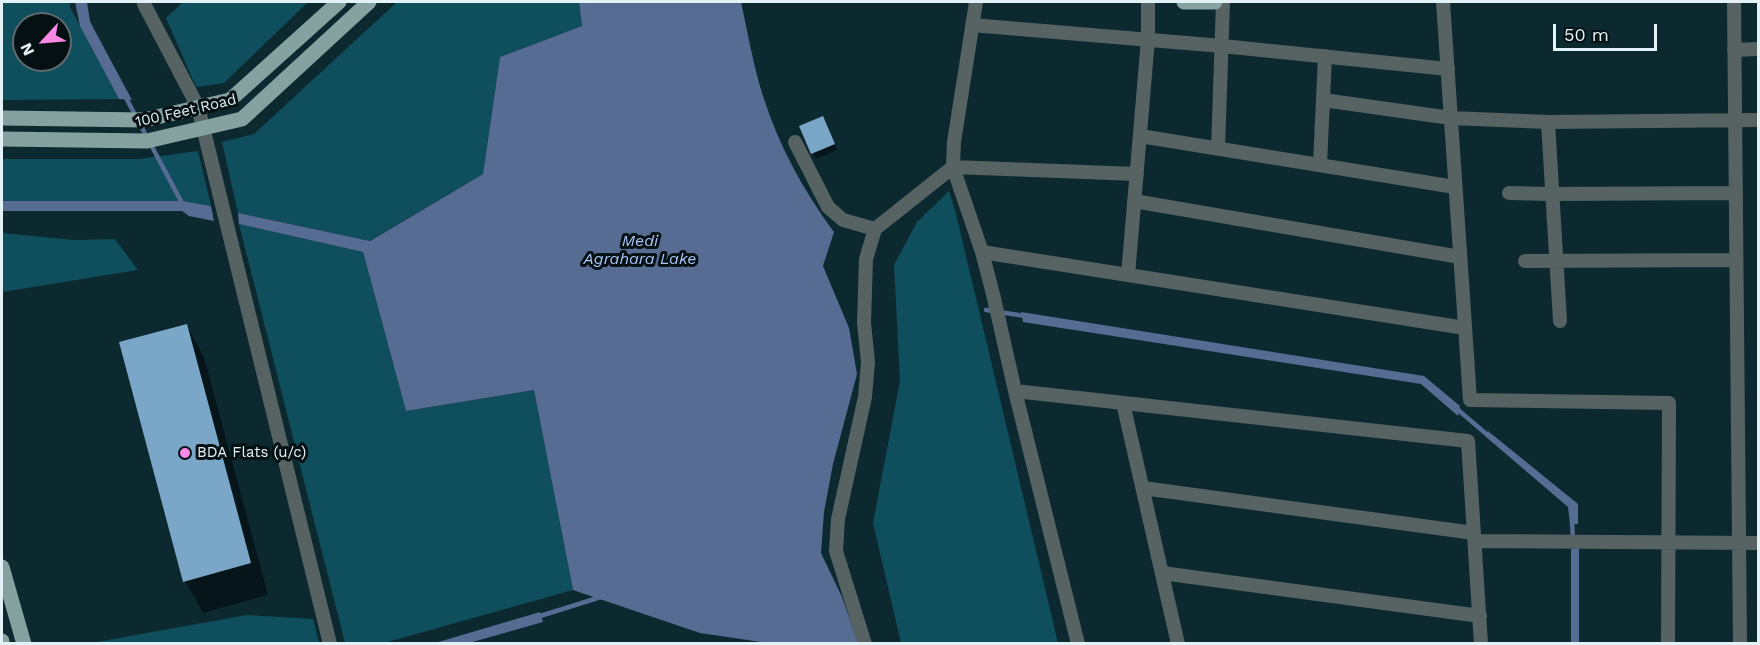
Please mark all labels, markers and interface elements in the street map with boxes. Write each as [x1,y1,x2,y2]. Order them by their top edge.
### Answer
north arrow [12,12,72,72]
scale bar [1556,12,1660,50]
text: 50 m [1564,24,1609,45]
text: N [16,40,38,59]
street label: 100 Feet Road [134,91,238,131]
water label: Medi Agrahara Lake [584,231,696,269]
place label: BDA Flats (u/c) [197,444,306,462]
marker: BDA Flats (u/c) [178,446,192,460]

